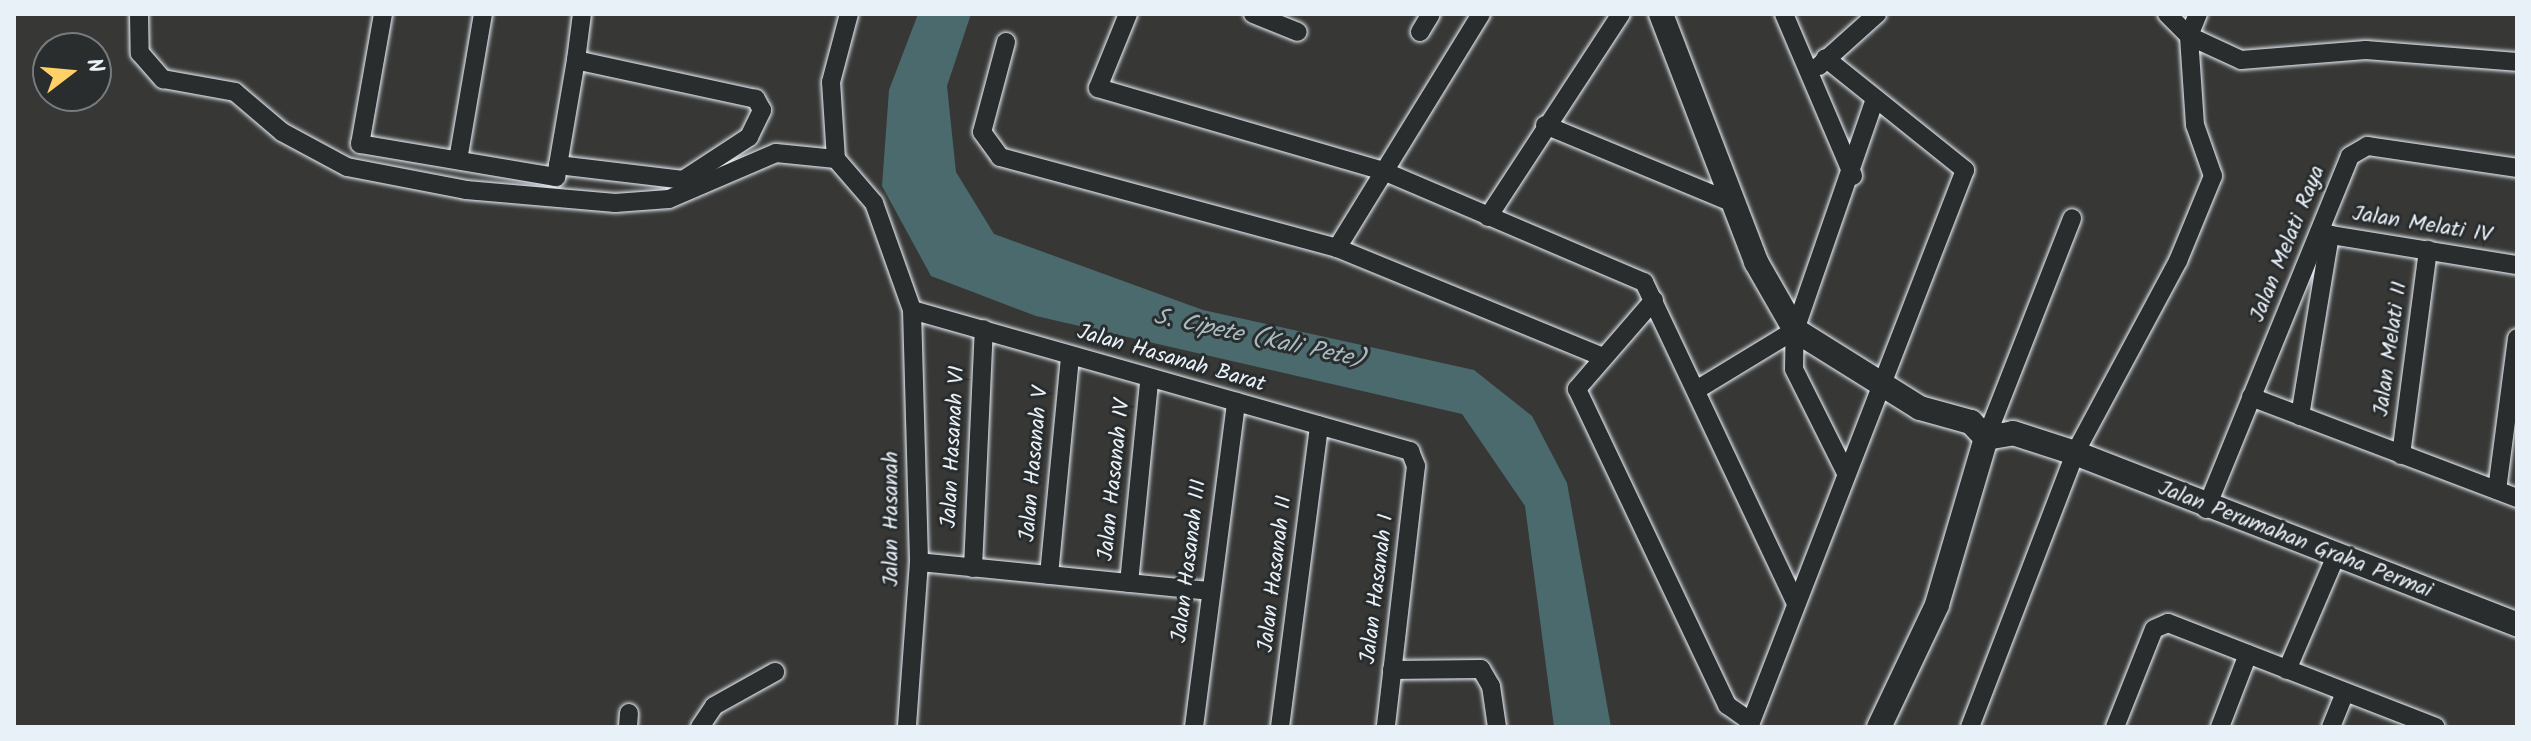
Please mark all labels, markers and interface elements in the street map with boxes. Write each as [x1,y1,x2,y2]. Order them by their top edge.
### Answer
north arrow [32,32,112,112]
text: N [75,54,112,77]
street label: Jalan Melati Raya [2245,162,2331,326]
street label: Jalan Melati IV [2350,201,2494,249]
street label: Jalan Melati II [2368,280,2414,418]
water label: S. Cipete (Kali Pete) [1151,303,1367,375]
street label: Jalan Hasanah Barat [1074,319,1268,399]
street label: Jalan Hasanah VI [937,365,971,529]
street label: Jalan Hasanah V [1015,385,1055,543]
street label: Jalan Hasanah IV [1093,398,1137,562]
street label: Jalan Hasanah [879,451,905,587]
street label: Jalan Perumahan Graha Permai [2154,475,2436,605]
street label: Jalan Hasanah III [1167,478,1213,644]
street label: Jalan Hasanah II [1253,494,1299,654]
street label: Jalan Hasanah I [1356,512,1400,666]

